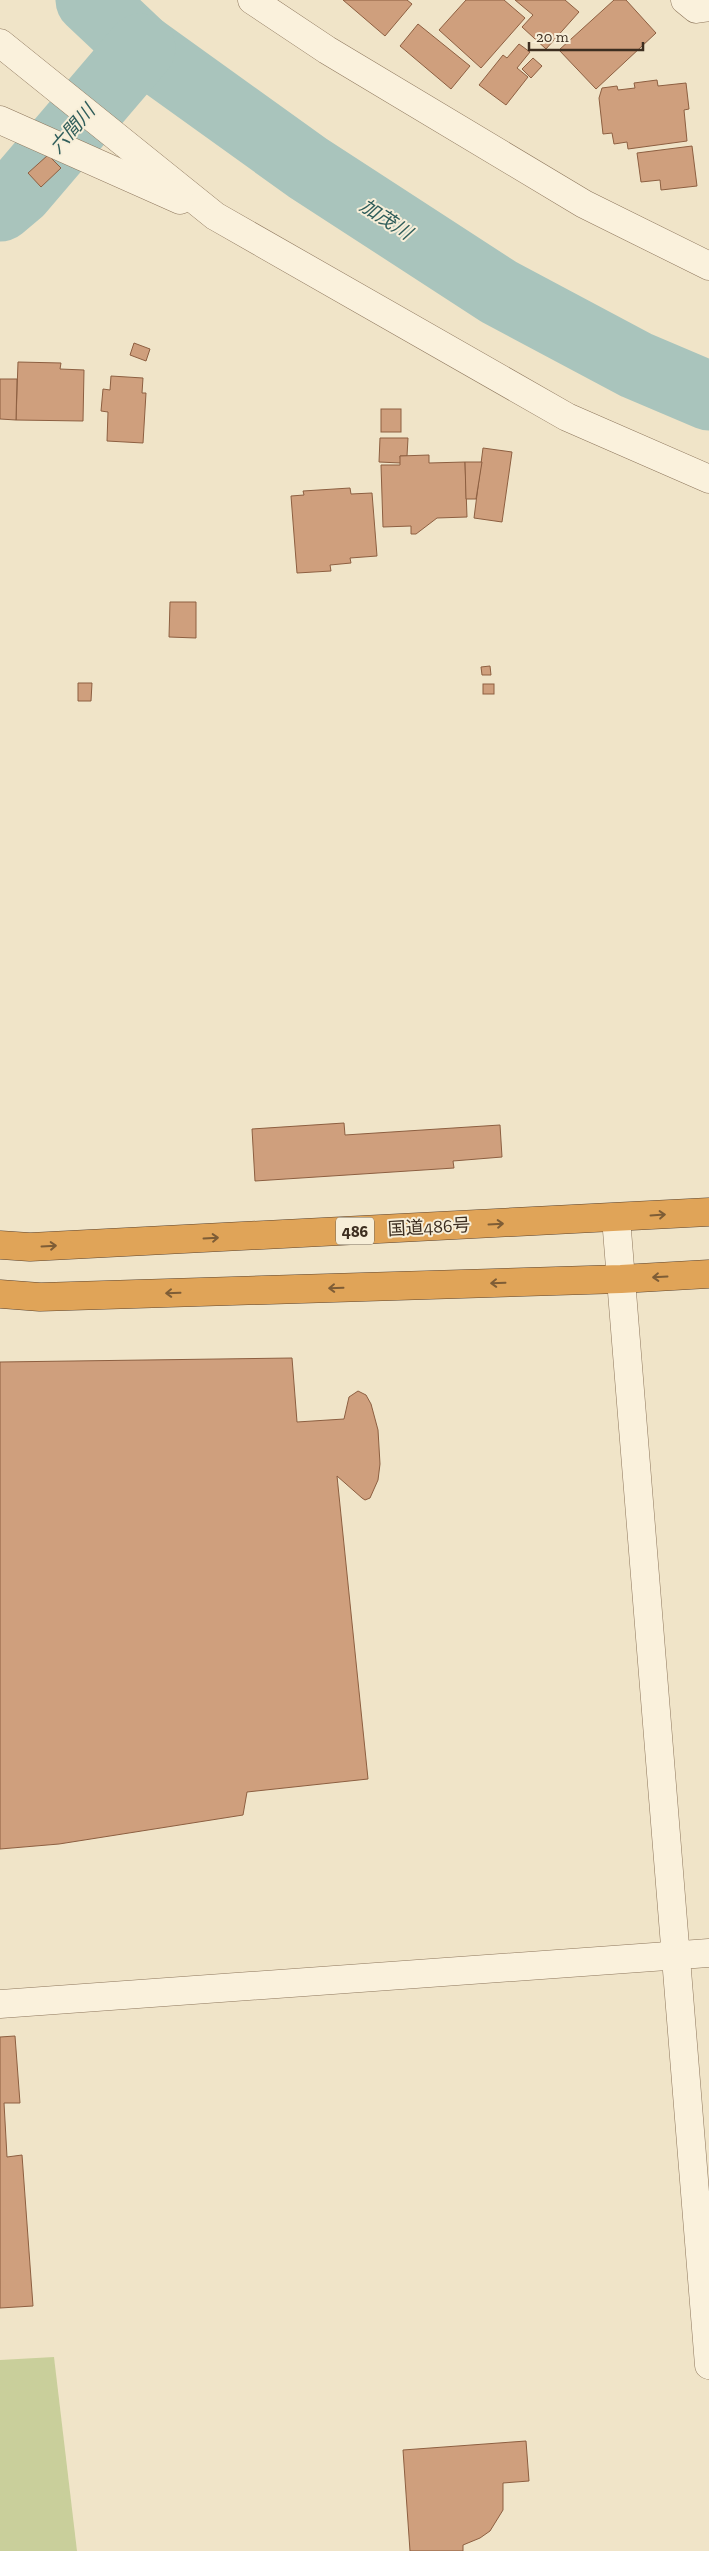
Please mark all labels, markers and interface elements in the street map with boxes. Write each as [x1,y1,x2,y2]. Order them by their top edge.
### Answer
scale bar [529,20,643,52]
text: 20 m [536,28,569,46]
water label: 六間川 [45,98,101,158]
water label: 加茂川 [356,194,418,245]
one-way arrow [650,1211,666,1220]
street label: 国道486号 [387,1214,471,1240]
road number: 486 [336,1218,374,1244]
one-way arrow [487,1219,503,1228]
one-way arrow [203,1233,219,1242]
one-way arrow [40,1241,56,1250]
one-way arrow [653,1272,669,1281]
one-way arrow [490,1278,506,1288]
one-way arrow [328,1283,344,1293]
one-way arrow [165,1288,182,1298]

